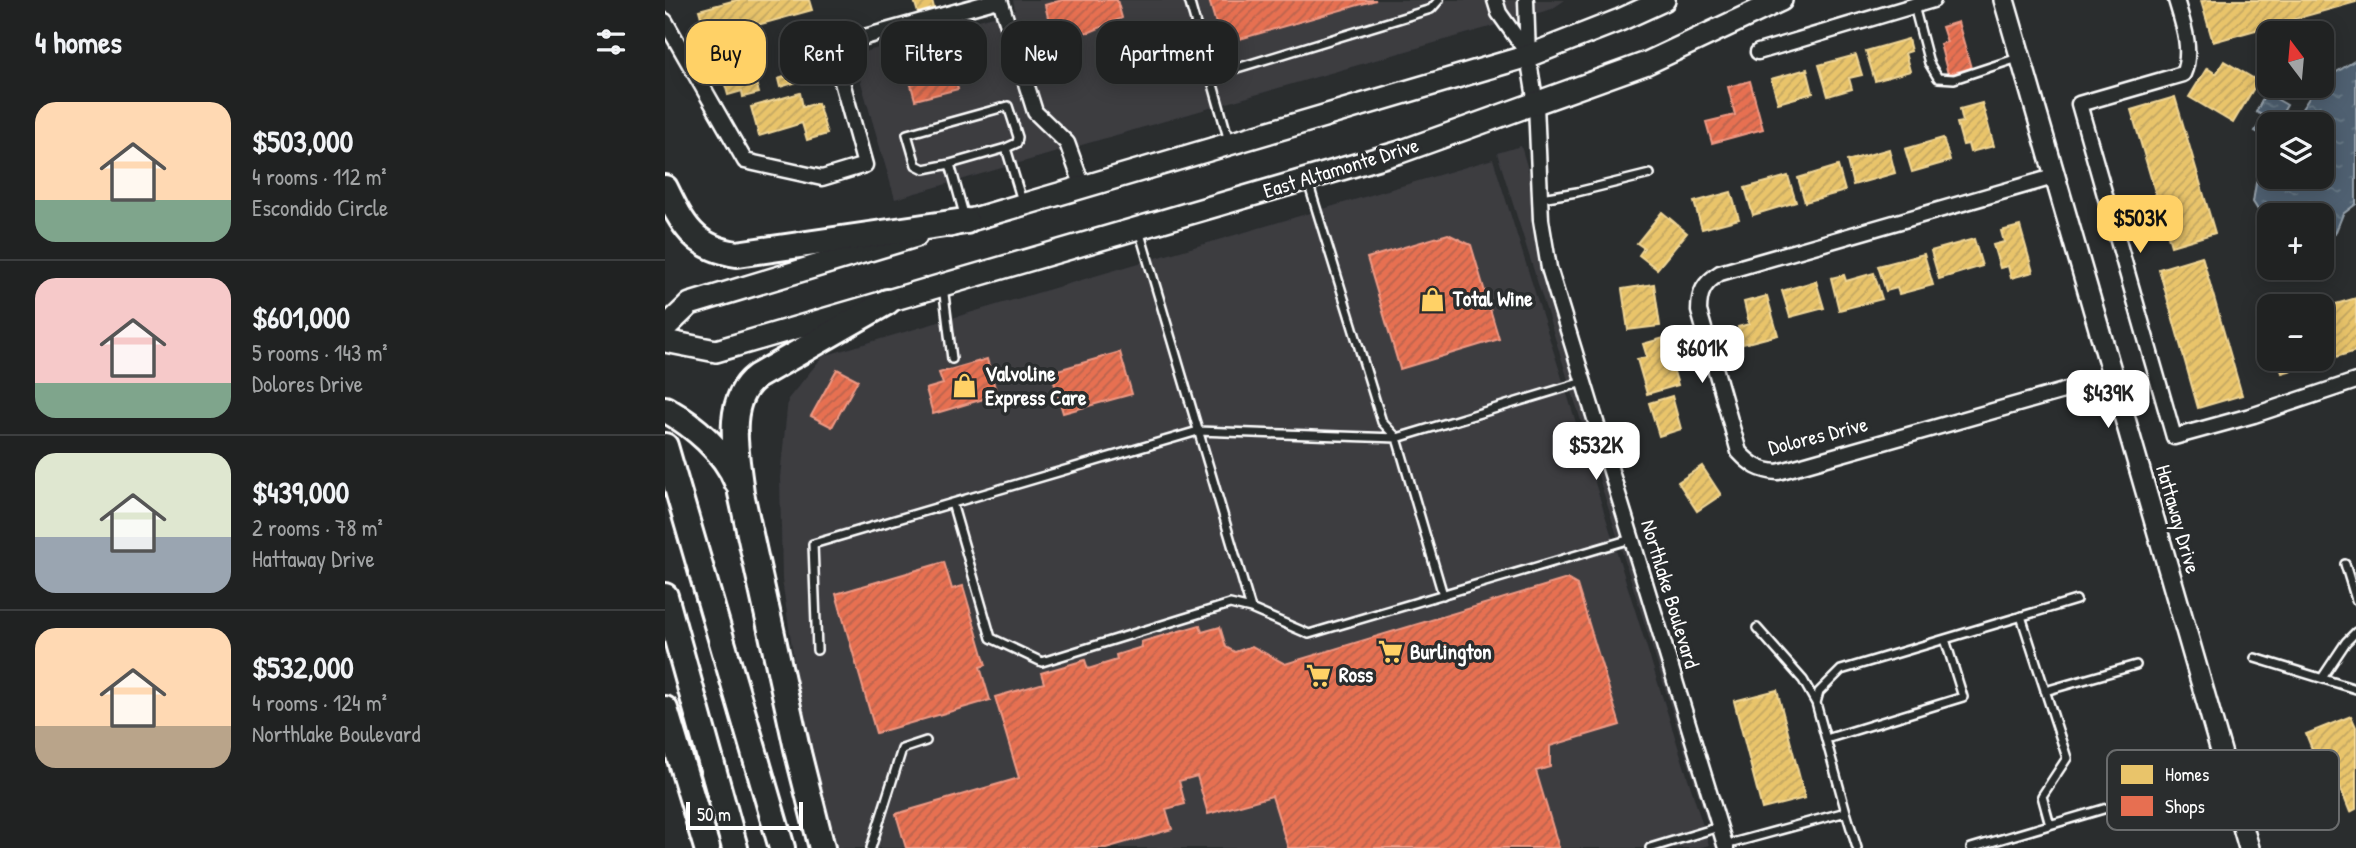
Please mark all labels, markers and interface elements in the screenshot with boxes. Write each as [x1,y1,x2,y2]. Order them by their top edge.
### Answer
chip: Buy [686,21,766,84]
chip: Rent [780,21,867,84]
chip: Filters [881,21,987,84]
chip: New [1001,21,1082,84]
chip: Apartment [1096,21,1238,84]
north arrow [2257,21,2335,98]
map controls [2257,21,2334,371]
text: 4 homes [35,22,122,62]
icon: filters [592,23,630,61]
button: layers [2257,112,2334,189]
text: $503,000 [252,121,353,161]
icon: home [91,130,175,214]
street label: East Altamonte Drive [1260,130,1422,205]
text: 4 rooms · 112 m² [252,161,387,192]
text: Escondido Circle [252,192,388,223]
pin: $503K [2091,196,2189,255]
text: $503K [2113,202,2167,233]
button: + [2257,203,2334,280]
place label: Total Wine [1452,284,1533,313]
shop icon: Total Wine [1419,285,1447,313]
button: − [2257,294,2334,371]
text: $601,000 [252,297,350,337]
icon: home [91,306,175,390]
pin: $601K [1653,326,1751,385]
text: $601K [1676,332,1728,363]
text: 5 rooms · 143 m² [252,337,388,368]
place label: Valvoline Express Care [985,359,1087,413]
text: Dolores Drive [252,368,363,399]
pin: $439K [2059,370,2157,430]
shop icon: Valvoline Express Care [951,372,979,400]
text: $439K [2082,377,2134,408]
street label: Dolores Drive [1765,409,1871,462]
pin: $532K [1547,422,1645,482]
text: $532K [1569,429,1623,460]
street label: Hattaway Drive [2149,461,2208,577]
text: $439,000 [252,472,349,512]
icon: home [91,481,175,565]
text: 2 rooms · 78 m² [252,512,383,543]
street label: Northlake Boulevard [1634,516,1707,672]
text: Hattaway Drive [252,543,375,574]
place label: Burlington [1410,637,1491,667]
supermarket icon: Burlington [1376,638,1404,666]
text: $532,000 [252,647,354,687]
icon: home [91,656,175,740]
place label: Ross [1339,660,1373,689]
supermarket icon: Ross [1305,661,1333,689]
text: 4 rooms · 124 m² [252,687,387,718]
text: Northlake Boulevard [252,718,421,749]
legend [2107,750,2339,830]
text: Homes [2165,761,2209,787]
text: Shops [2165,793,2205,819]
scale bar [686,799,803,831]
text: 50 m [697,801,731,827]

